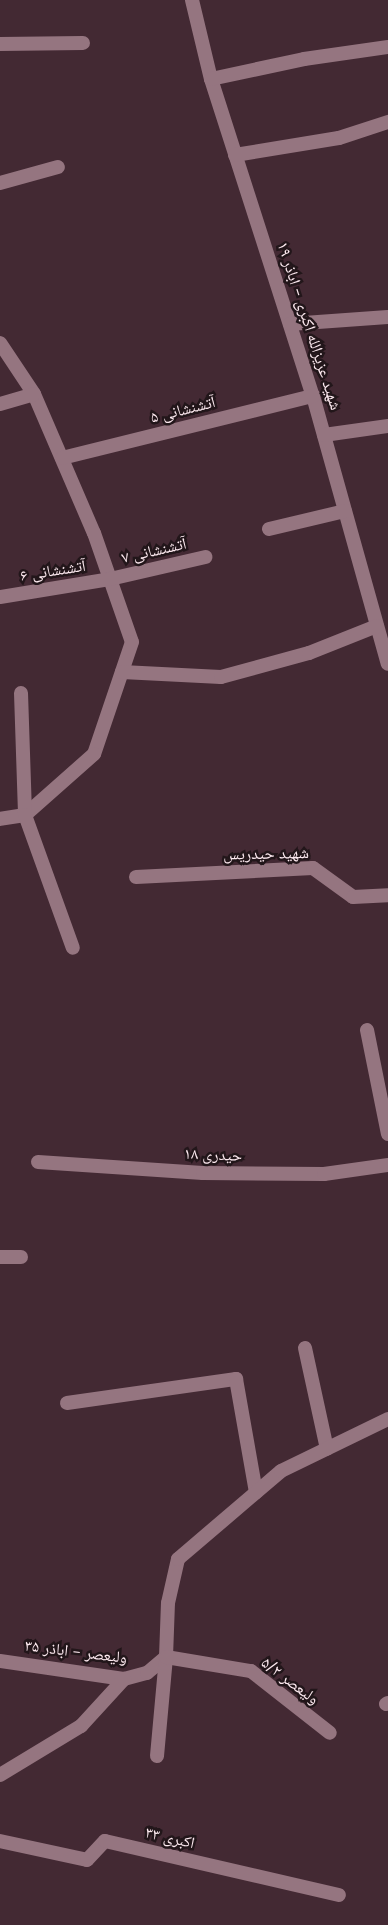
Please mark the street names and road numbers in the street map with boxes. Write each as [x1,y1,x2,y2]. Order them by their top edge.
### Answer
street label: شهید عزیزالله اکبری - اباذر ۱۹ [273,240,345,412]
street label: آتشنشانی ۵ [149,393,217,427]
street label: آتشنشانی ۷ [120,534,188,568]
street label: آتشنشانی ۶ [19,556,87,586]
street label: شهید حیدریس [223,844,309,864]
street label: حیدری ۱۸ [184,1144,242,1166]
street label: ولیعصر - اباذر ۳۵ [24,1636,128,1668]
street label: ولیعصر ۵/۲ [257,1653,323,1709]
street label: اکبری ۳۳ [143,1823,197,1853]

